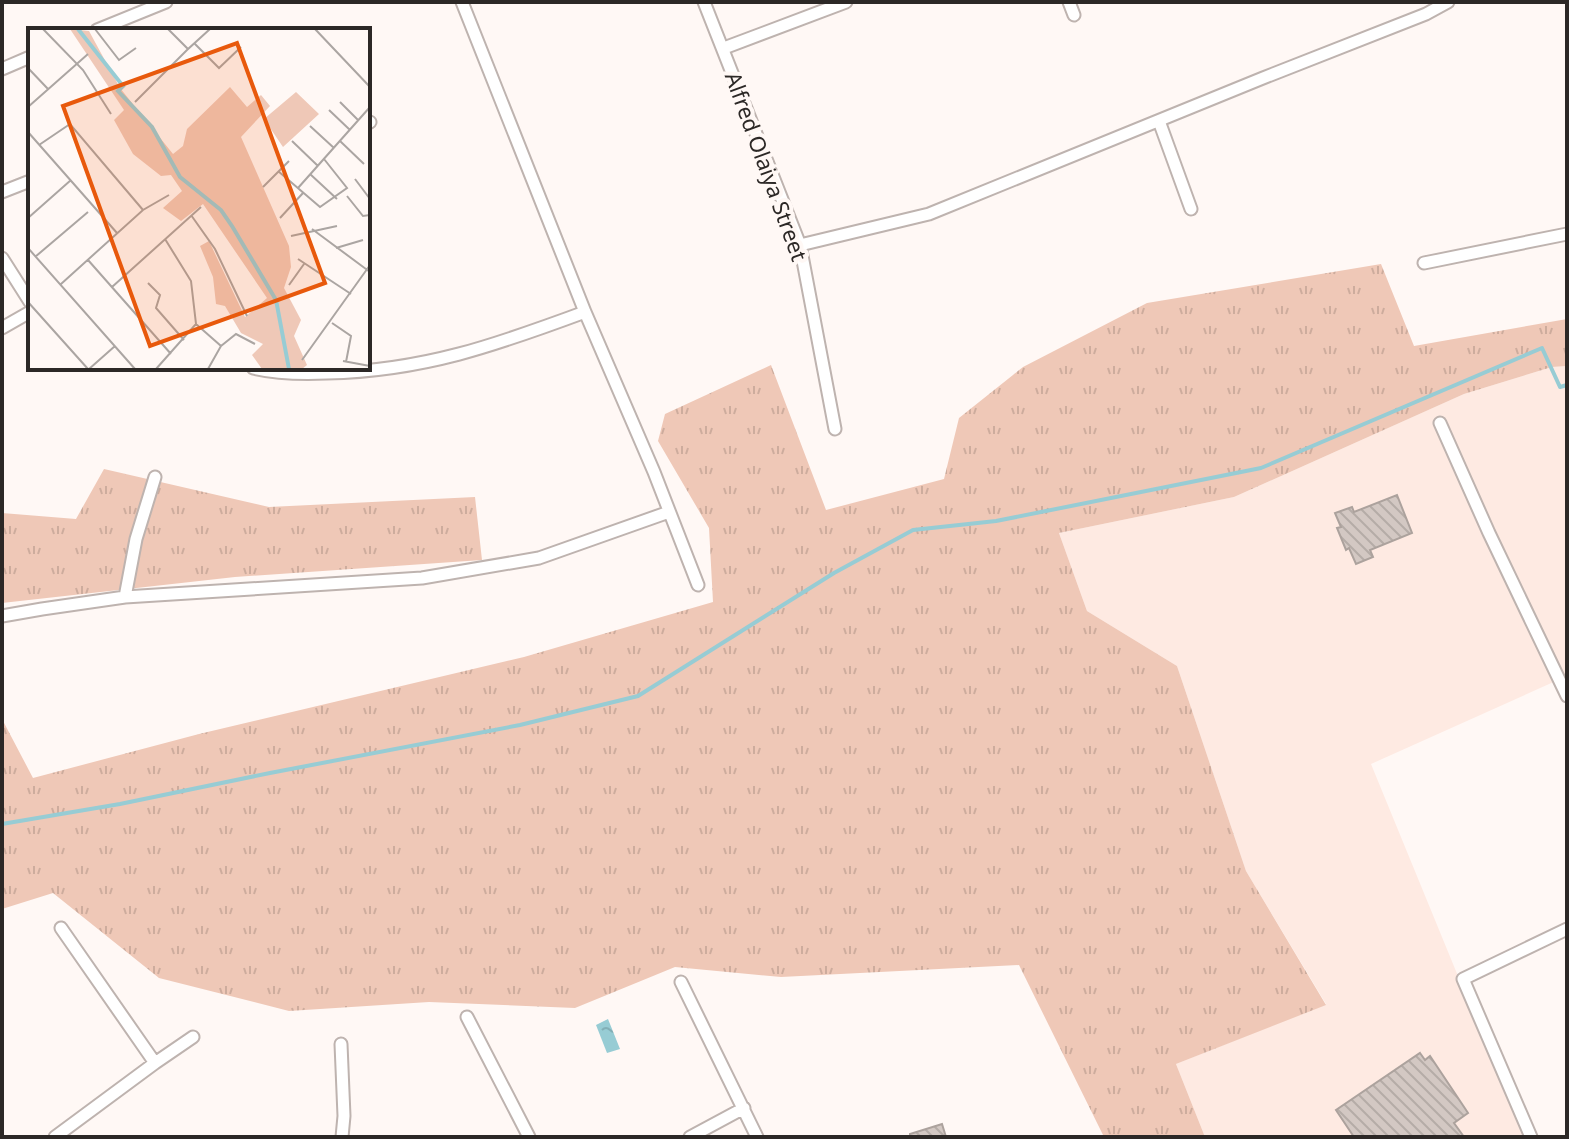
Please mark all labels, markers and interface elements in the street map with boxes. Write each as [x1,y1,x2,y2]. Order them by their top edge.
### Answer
inset map [28,28,370,370]
street label: Alfred Olaiya Street [719,67,815,265]

